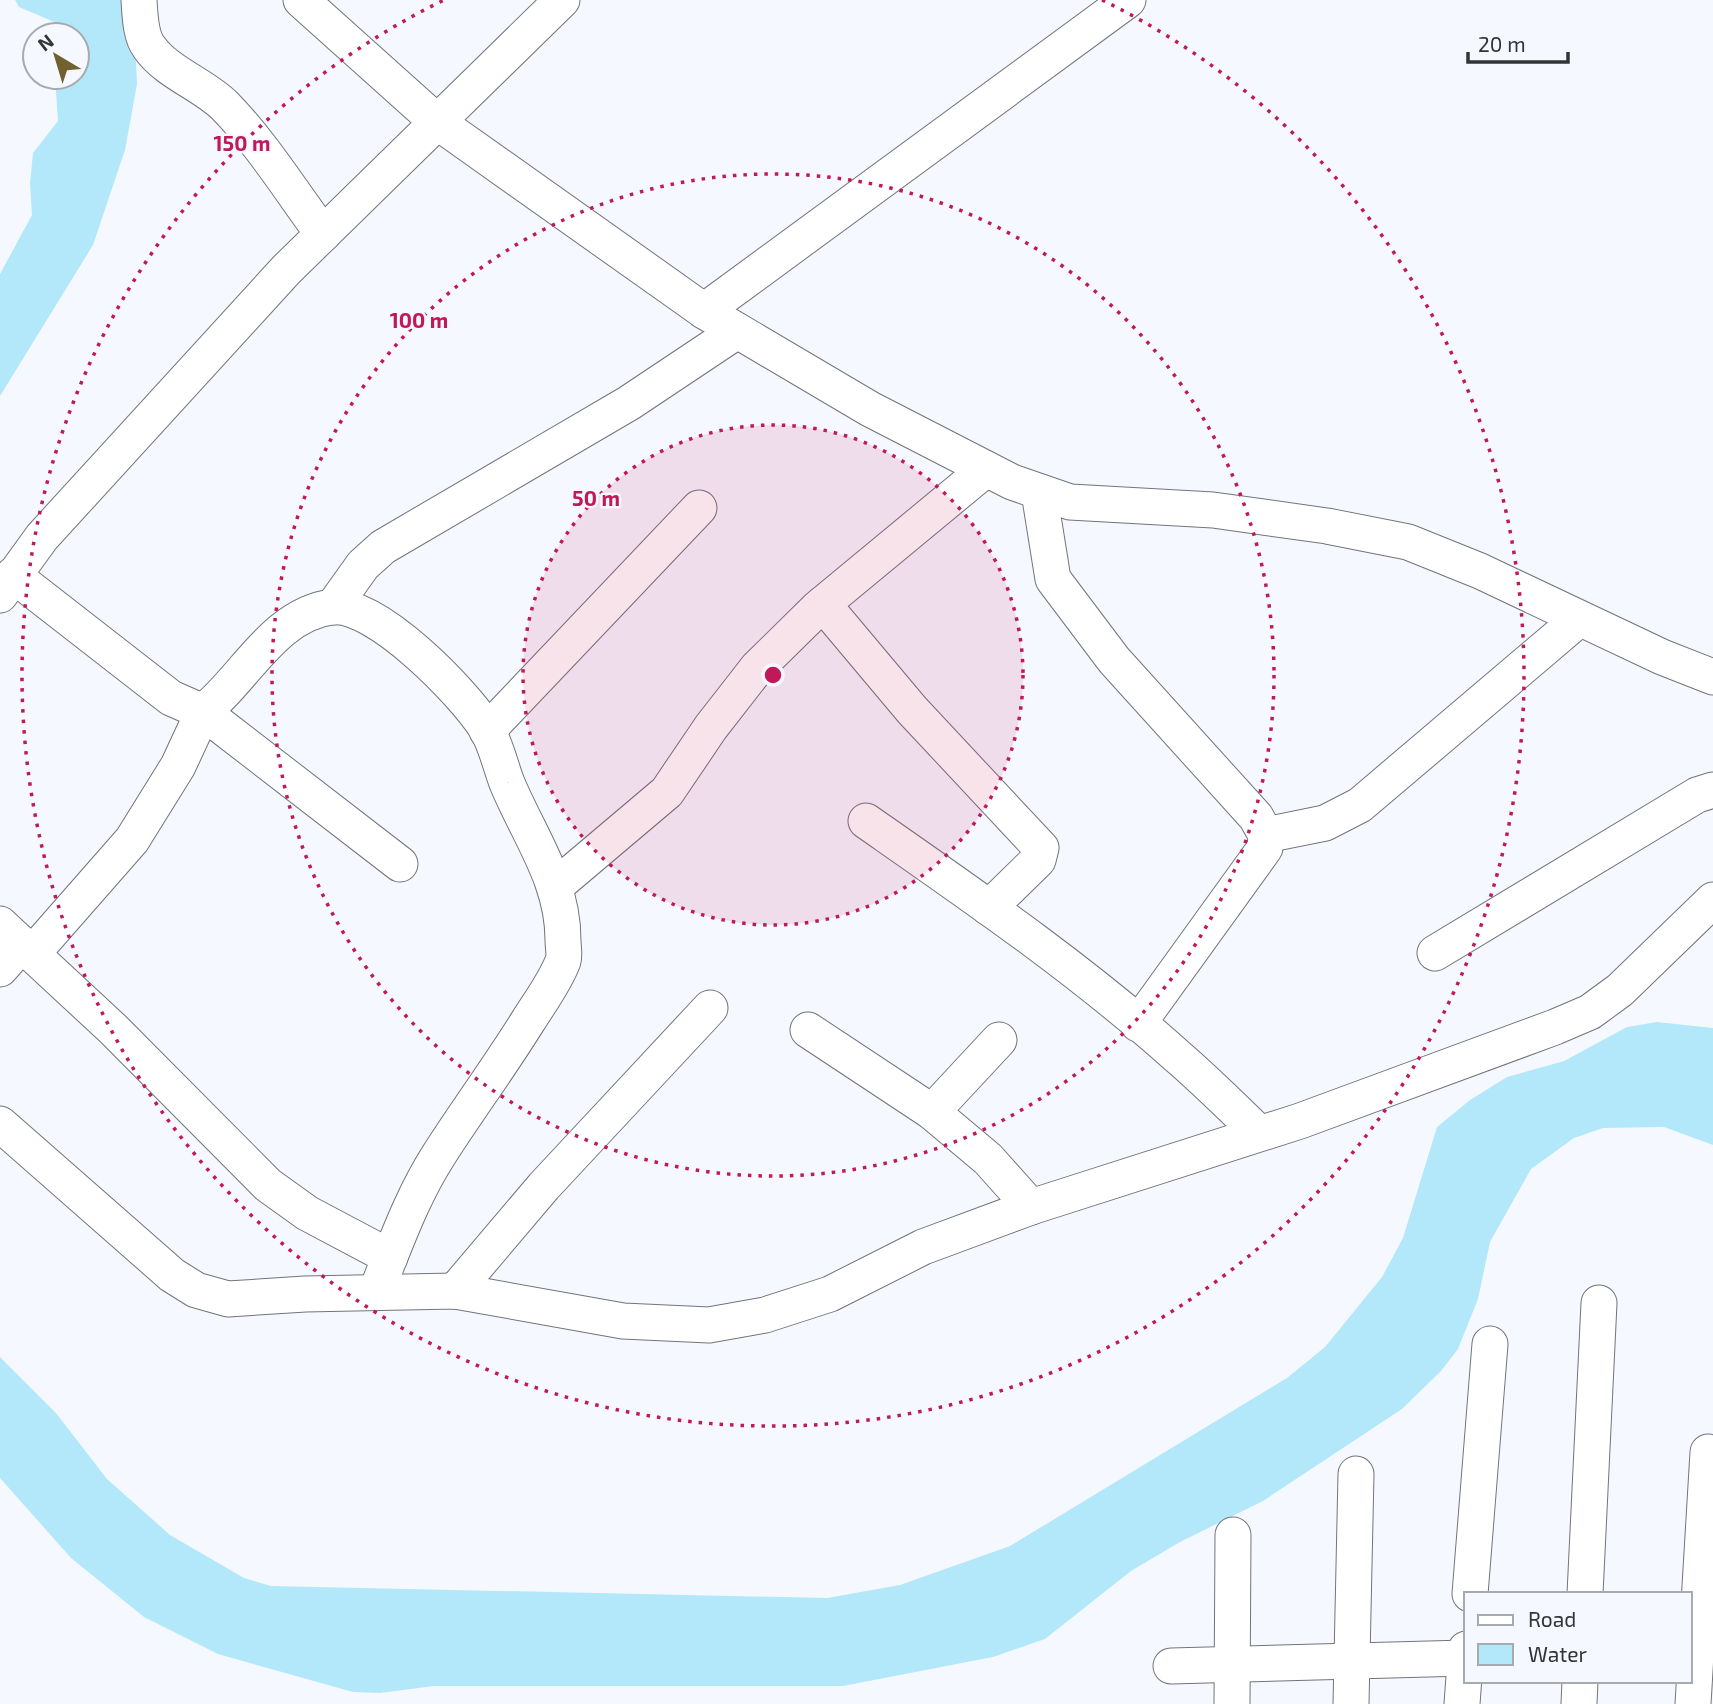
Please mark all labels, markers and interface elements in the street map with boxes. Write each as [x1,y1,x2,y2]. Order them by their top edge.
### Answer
north arrow [21,21,91,91]
scale bar [1468,21,1568,65]
text: N [33,29,58,55]
text: 20 m [1478,31,1526,56]
text: 150 m [214,130,270,155]
text: 100 m [390,307,448,332]
text: 50 m [572,485,620,510]
centre of rings [761,663,785,687]
legend [1464,1592,1692,1683]
text: Road [1528,1606,1576,1631]
text: Water [1528,1641,1587,1666]

